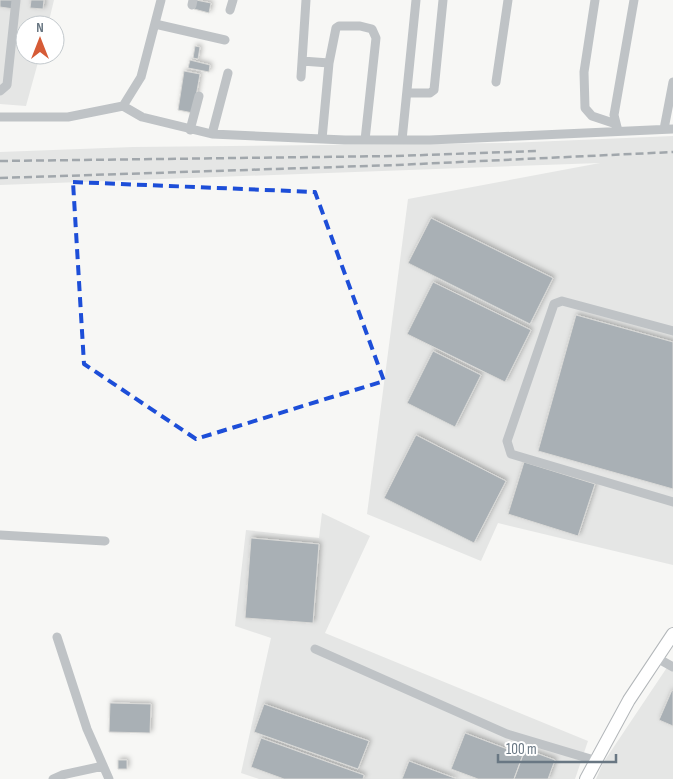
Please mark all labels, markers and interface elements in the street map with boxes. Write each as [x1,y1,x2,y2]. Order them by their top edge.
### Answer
north arrow [15,15,65,65]
text: N [36,19,44,36]
scale bar [498,732,616,764]
text: 100 m [506,740,537,759]

